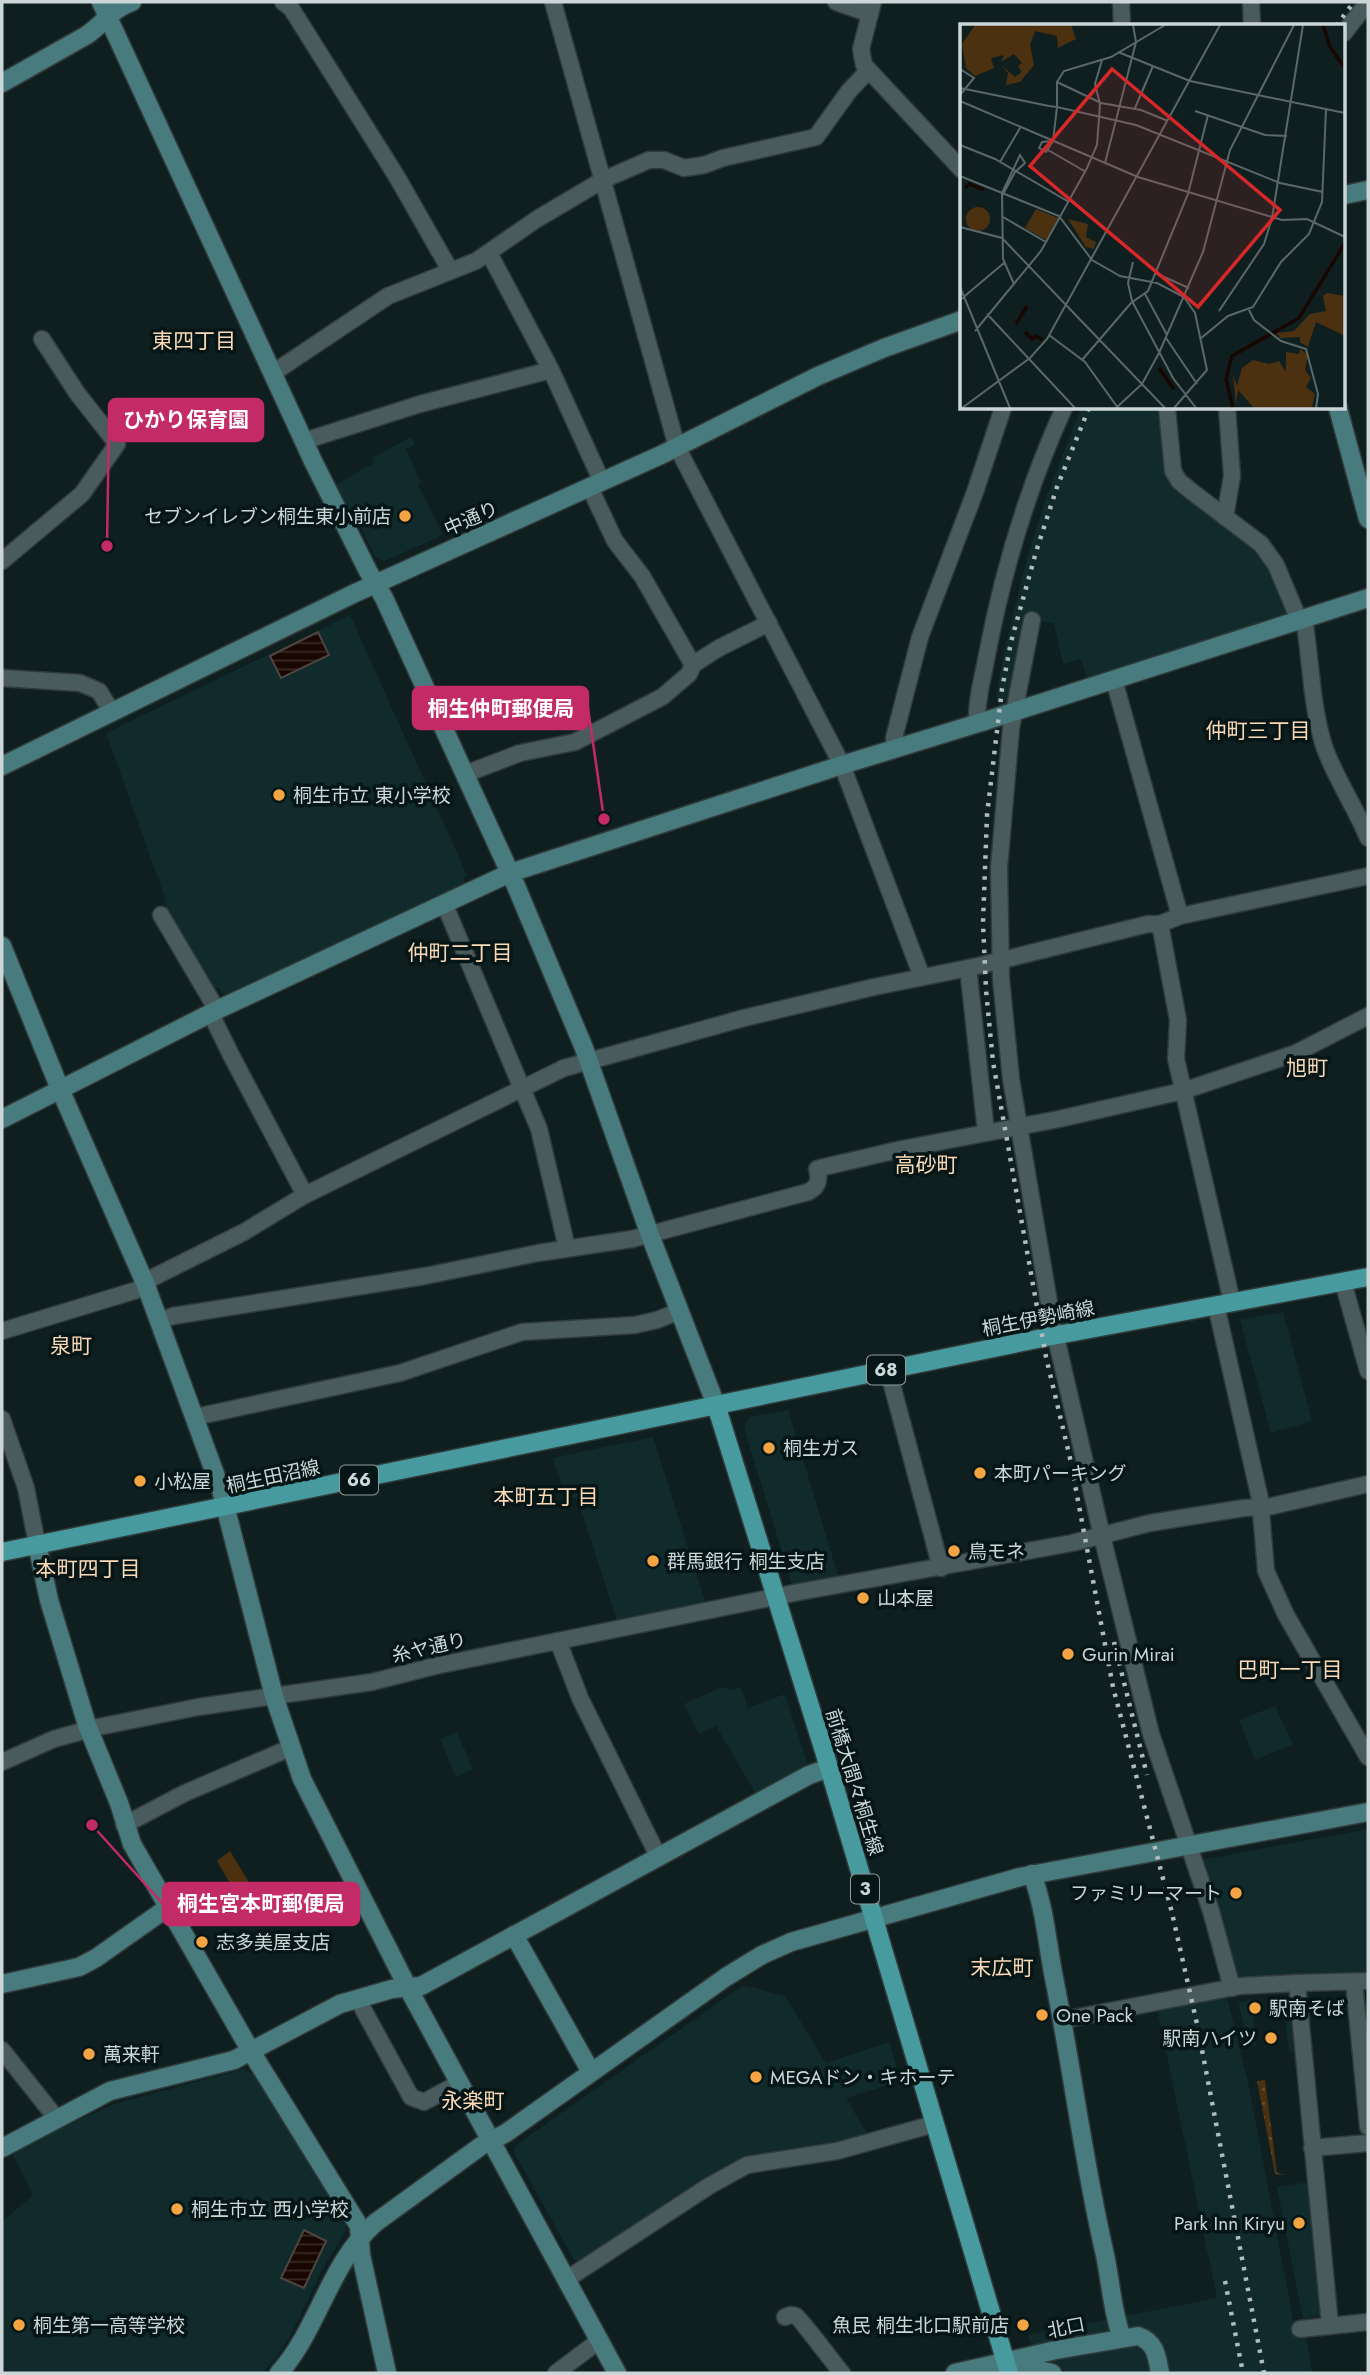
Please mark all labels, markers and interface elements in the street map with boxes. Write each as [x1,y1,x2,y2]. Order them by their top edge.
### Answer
inset map [960,24,1346,410]
district label: 東四丁目 [152,326,236,356]
callout: ひかり保育園 [109,399,263,441]
text: ひかり保育園 [123,405,249,435]
street label: 中通り [440,495,503,542]
place label: セブンイレブン桐生東小前店 [144,503,391,530]
marker: セブンイレブン桐生東小前店 [397,508,413,524]
callout: 桐生仲町郵便局 [413,687,588,729]
text: 桐生仲町郵便局 [428,694,575,724]
district label: 仲町三丁目 [1206,716,1311,746]
place label: 桐生市立 東小学校 [293,782,451,809]
marker: 桐生市立 東小学校 [271,787,287,803]
district label: 仲町二丁目 [408,938,513,968]
district label: 旭町 [1286,1053,1328,1083]
district label: 高砂町 [895,1150,958,1180]
street label: 桐生伊勢崎線 [980,1294,1097,1343]
district label: 泉町 [50,1331,92,1361]
road number: 68 [867,1356,905,1385]
place label: 桐生ガス [783,1435,859,1462]
marker: 桐生ガス [761,1440,777,1456]
street label: 桐生田沼線 [224,1453,322,1500]
place label: 本町パーキング [994,1460,1126,1487]
road number: 66 [340,1465,378,1494]
marker: 本町パーキング [972,1465,988,1481]
place label: 小松屋 [154,1468,211,1495]
marker: 小松屋 [132,1473,148,1489]
district label: 本町五丁目 [494,1482,599,1512]
place label: 鳥モネ [968,1538,1025,1565]
marker: 鳥モネ [946,1543,962,1559]
place label: 群馬銀行 桐生支店 [667,1548,825,1575]
marker: 群馬銀行 桐生支店 [645,1553,661,1569]
district label: 本町四丁目 [36,1554,141,1584]
place label: 山本屋 [877,1585,934,1612]
marker: 山本屋 [855,1590,871,1606]
street label: 糸ヤ通り [389,1626,469,1669]
place label: Gurin Mirai [1082,1641,1175,1668]
marker: Gurin Mirai [1060,1646,1076,1662]
district label: 巴町一丁目 [1238,1655,1343,1685]
street label: 前橋大間々桐生線 [819,1706,890,1859]
road number: 3 [851,1874,879,1903]
place label: ファミリーマート [1070,1880,1222,1907]
callout: 桐生宮本町郵便局 [163,1883,359,1925]
marker: ファミリーマート [1228,1885,1244,1901]
text: 桐生宮本町郵便局 [177,1889,345,1919]
place label: 志多美屋支店 [216,1929,330,1956]
marker: 志多美屋支店 [194,1934,210,1950]
district label: 末広町 [971,1953,1034,1983]
place label: 駅南そば [1269,1995,1345,2022]
marker: 駅南そば [1247,2000,1263,2016]
place label: One Pack [1056,2002,1134,2029]
marker: One Pack [1034,2007,1050,2023]
place label: 駅南ハイツ [1162,2025,1257,2052]
marker: 駅南ハイツ [1263,2030,1279,2046]
place label: 萬来軒 [103,2041,160,2068]
marker: 萬来軒 [81,2046,97,2062]
place label: MEGAドン・キホーテ [770,2064,956,2091]
marker: MEGAドン・キホーテ [748,2069,764,2085]
district label: 永楽町 [442,2086,505,2116]
place label: 桐生市立 西小学校 [191,2196,349,2223]
marker: 桐生市立 西小学校 [169,2201,185,2217]
place label: Park Inn Kiryu [1174,2210,1285,2237]
marker: Park Inn Kiryu [1291,2215,1307,2231]
street label: 北口 [1045,2311,1087,2344]
place label: 桐生第一高等学校 [33,2312,185,2339]
place label: 魚民 桐生北口駅前店 [832,2312,1009,2339]
marker: 桐生第一高等学校 [11,2317,27,2333]
marker: 魚民 桐生北口駅前店 [1015,2317,1031,2333]

